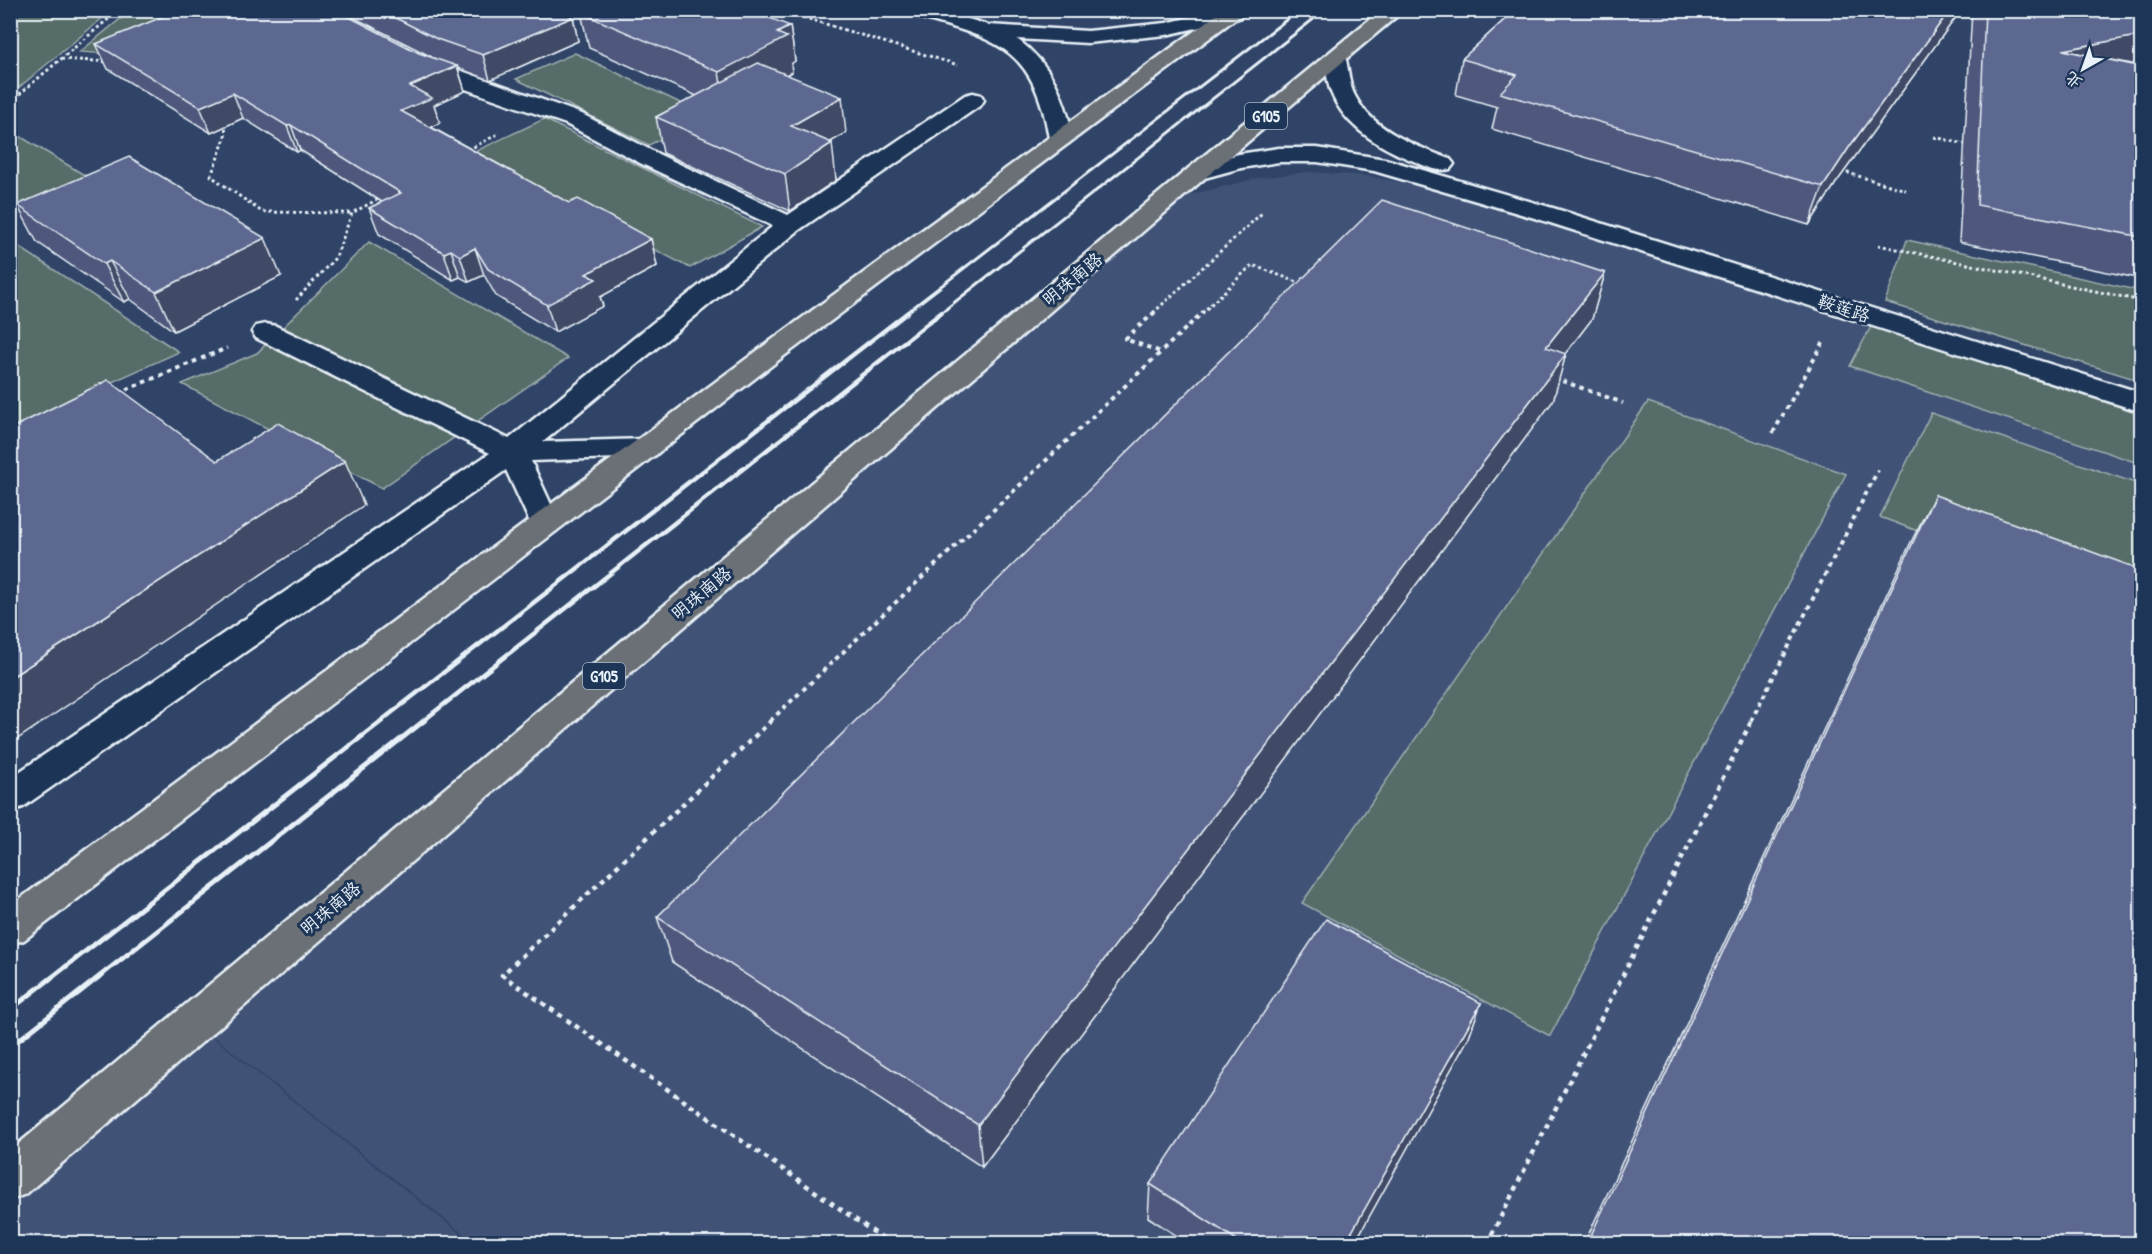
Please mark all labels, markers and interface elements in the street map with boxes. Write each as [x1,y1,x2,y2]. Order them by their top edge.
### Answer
north arrow [2053,39,2113,99]
text: 北 [2060,67,2087,94]
road number: G105 [1245,103,1287,129]
street label: 明珠南路 [1036,246,1108,312]
street label: 鞍莲路 [1814,288,1874,328]
street label: 明珠南路 [665,560,737,626]
road number: G105 [583,663,625,689]
street label: 明珠南路 [294,875,366,941]

